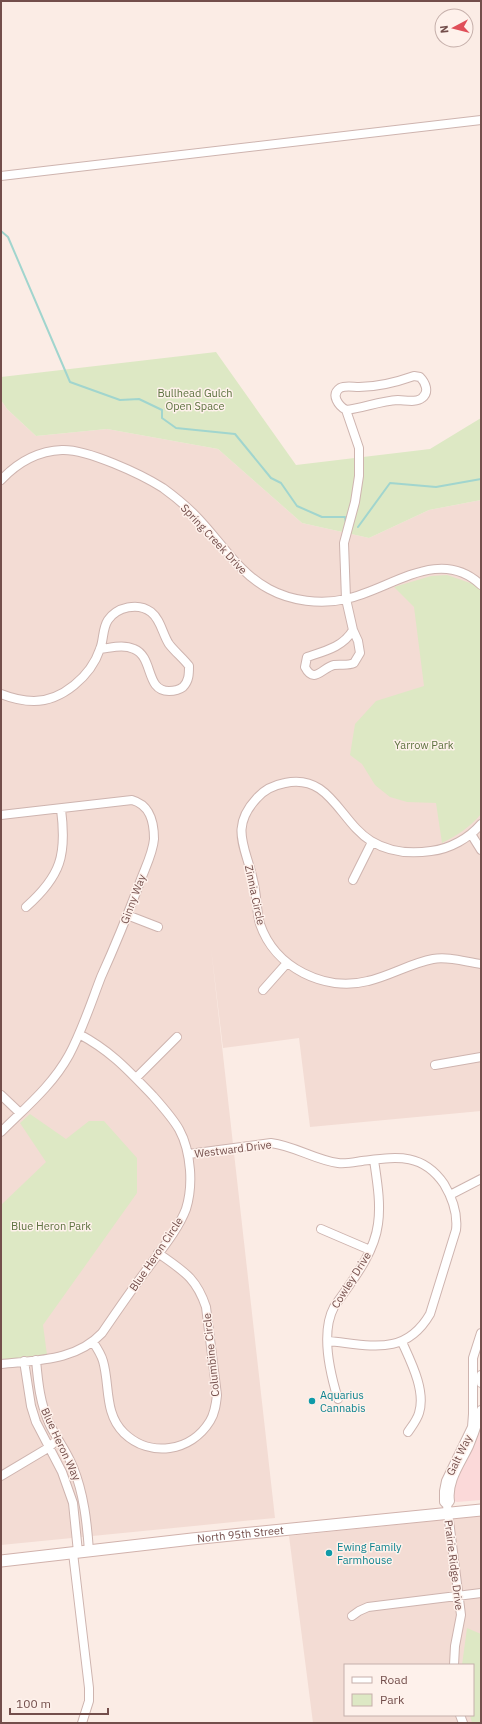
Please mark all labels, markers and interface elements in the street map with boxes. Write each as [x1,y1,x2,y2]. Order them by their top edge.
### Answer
north arrow [434,8,474,48]
text: N [437,24,452,34]
park label: Bullhead Gulch Open Space [157,386,233,413]
street label: Spring Creek Drive [178,501,250,577]
park label: Yarrow Park [394,738,454,752]
street label: Zinnia Circle [242,864,268,926]
street label: Ginny Way [117,872,149,926]
street label: Westward Drive [194,1137,272,1161]
street label: Blue Heron Circle [126,1214,186,1294]
park label: Blue Heron Park [11,1219,91,1233]
street label: Cowley Drive [328,1249,374,1311]
street label: Columbine Circle [200,1313,222,1397]
place label: Aquarius Cannabis [320,1388,366,1415]
marker: Aquarius Cannabis [307,1396,317,1406]
street label: Blue Heron Way [38,1405,84,1483]
street label: Galt Way [443,1432,475,1478]
street label: Prairie Ridge Drive [442,1519,466,1611]
street label: North 95th Street [197,1523,285,1545]
place label: Ewing Family Farmhouse [337,1540,402,1567]
marker: Ewing Family Farmhouse [324,1548,334,1558]
legend [344,1664,474,1716]
text: Road [380,1672,408,1687]
scale bar [10,1690,108,1716]
text: Park [380,1692,405,1707]
text: 100 m [16,1696,51,1711]

